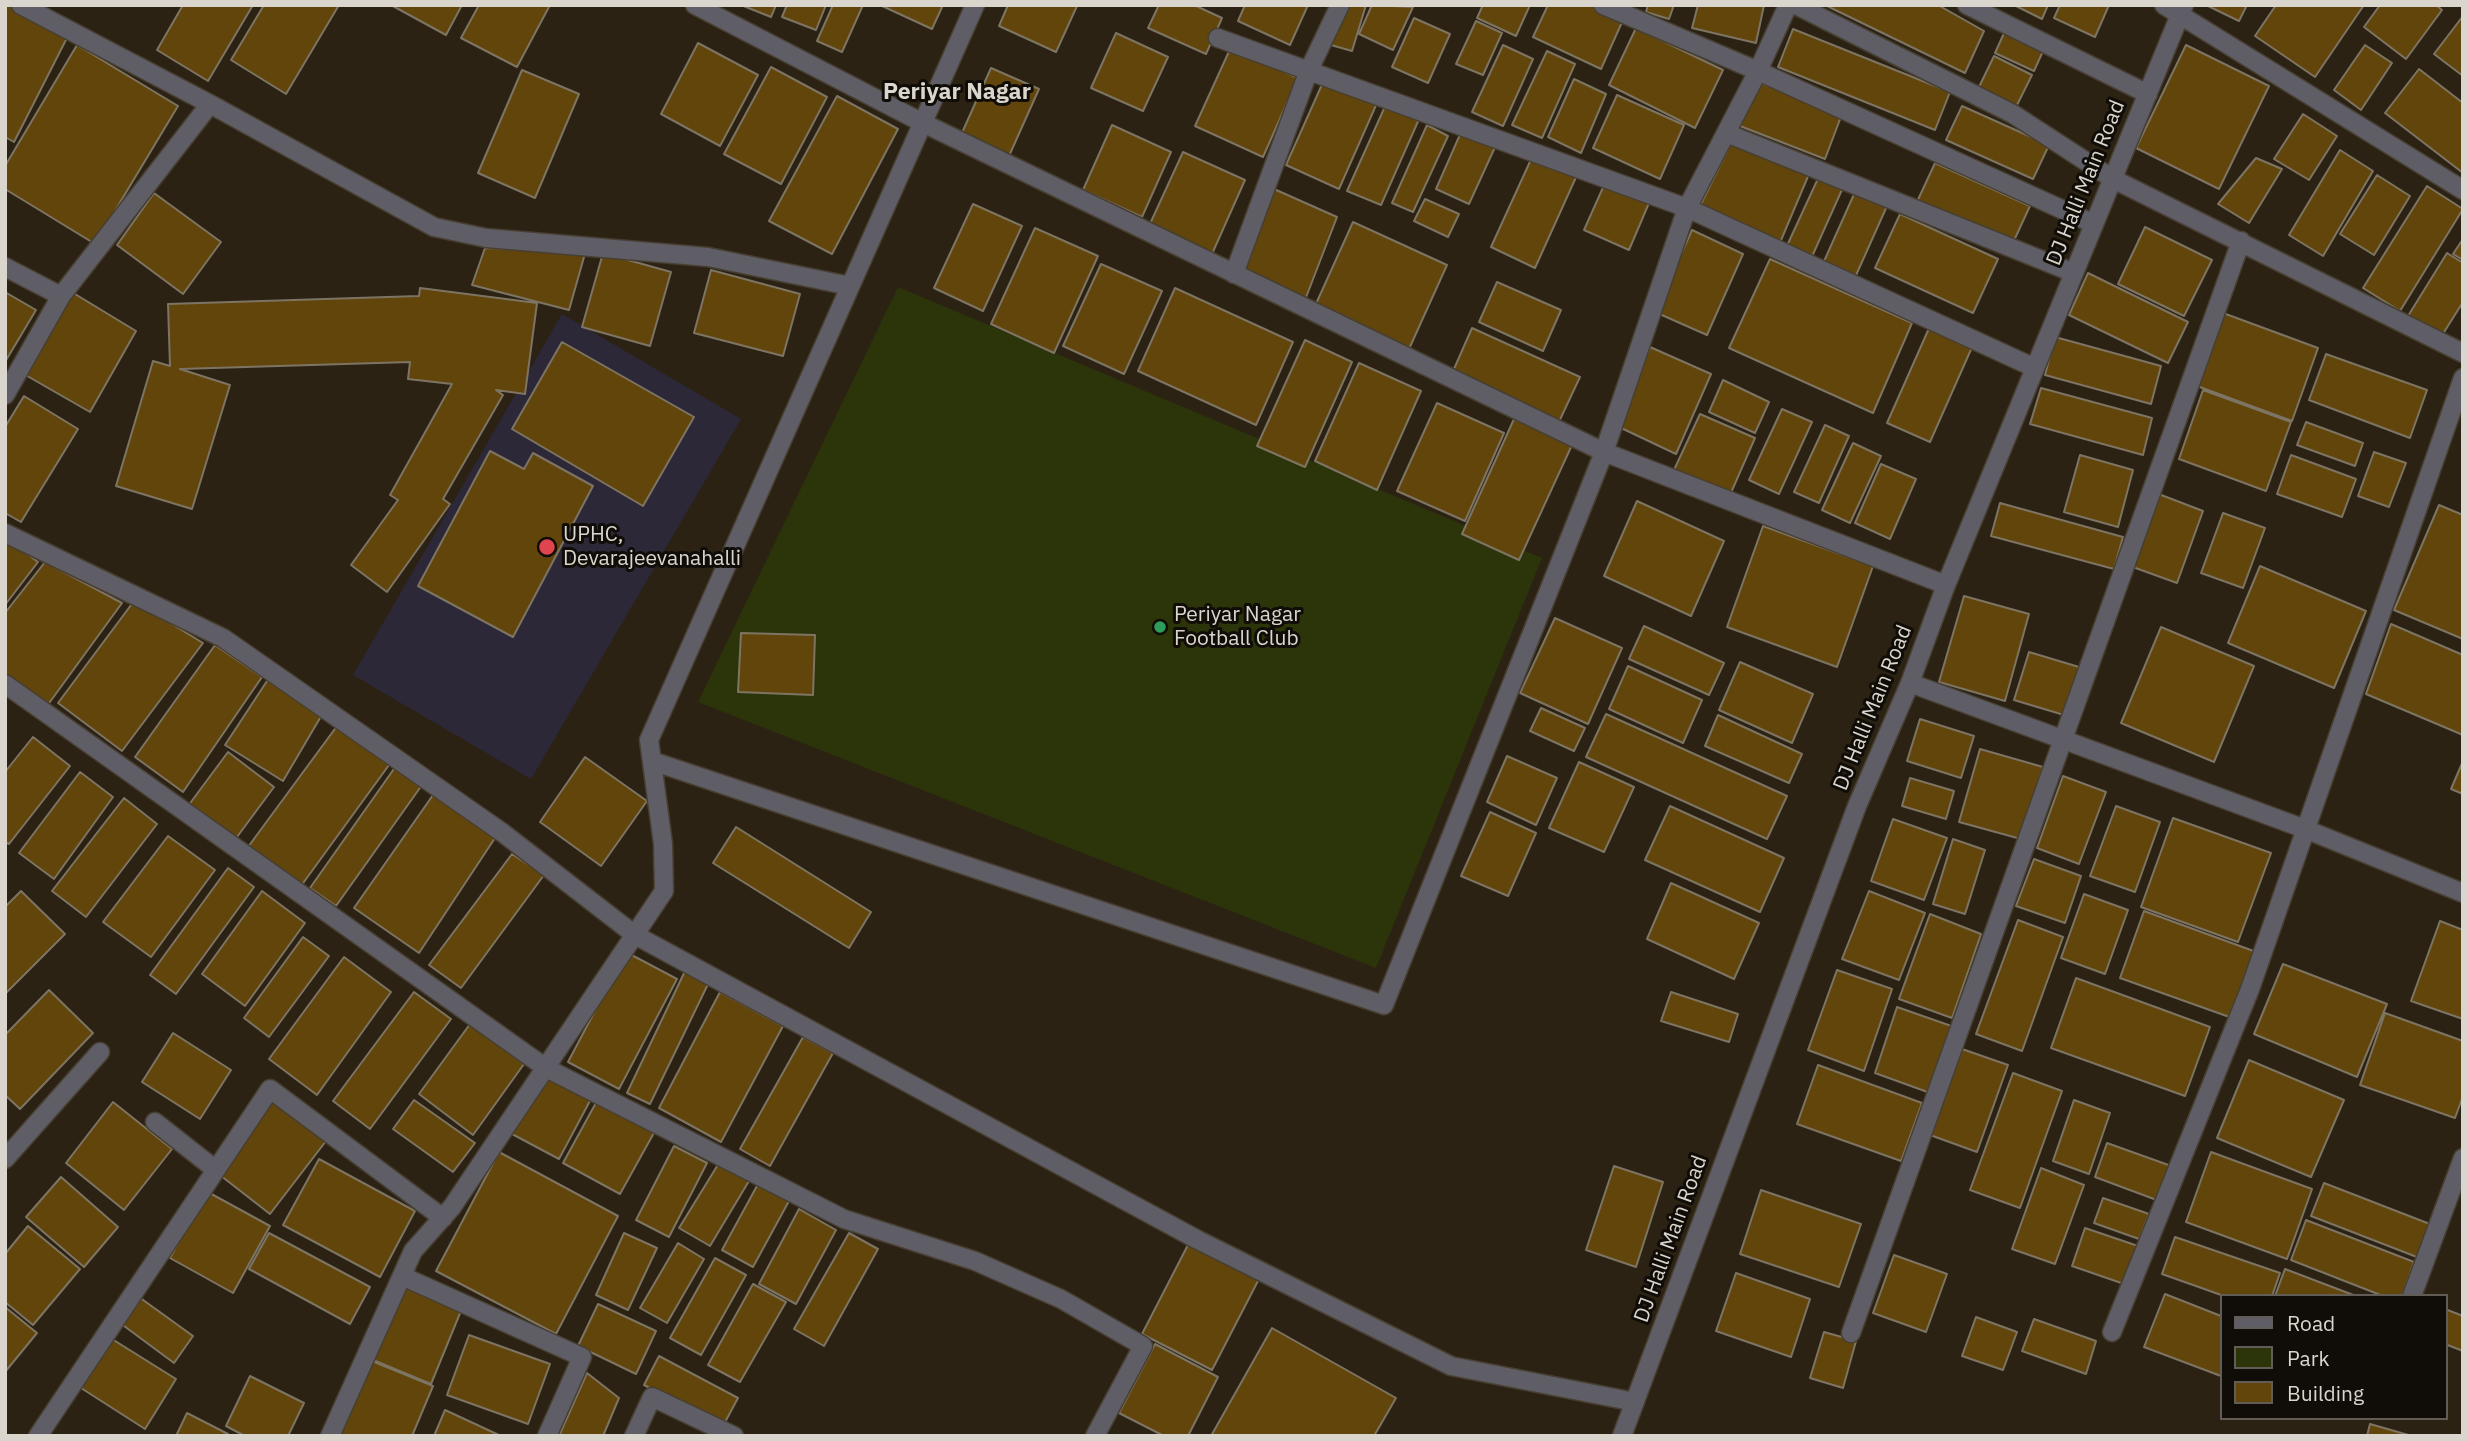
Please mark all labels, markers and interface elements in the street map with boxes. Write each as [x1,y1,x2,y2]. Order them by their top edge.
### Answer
district label: Periyar Nagar [883,78,1031,106]
street label: DJ Halli Main Road [2041,97,2131,269]
place label: UPHC, Devarajeevanahalli [563,522,741,572]
marker: UPHC, Devarajeevanahalli [537,537,557,557]
place label: Periyar Nagar Football Club [1174,602,1301,652]
marker: Periyar Nagar Football Club [1152,619,1168,635]
street label: DJ Halli Main Road [1828,622,1918,794]
street label: DJ Halli Main Road [1629,1152,1713,1326]
legend [2220,1294,2447,1420]
text: Road [2287,1309,2335,1337]
text: Park [2287,1344,2330,1372]
text: Building [2287,1379,2364,1407]

